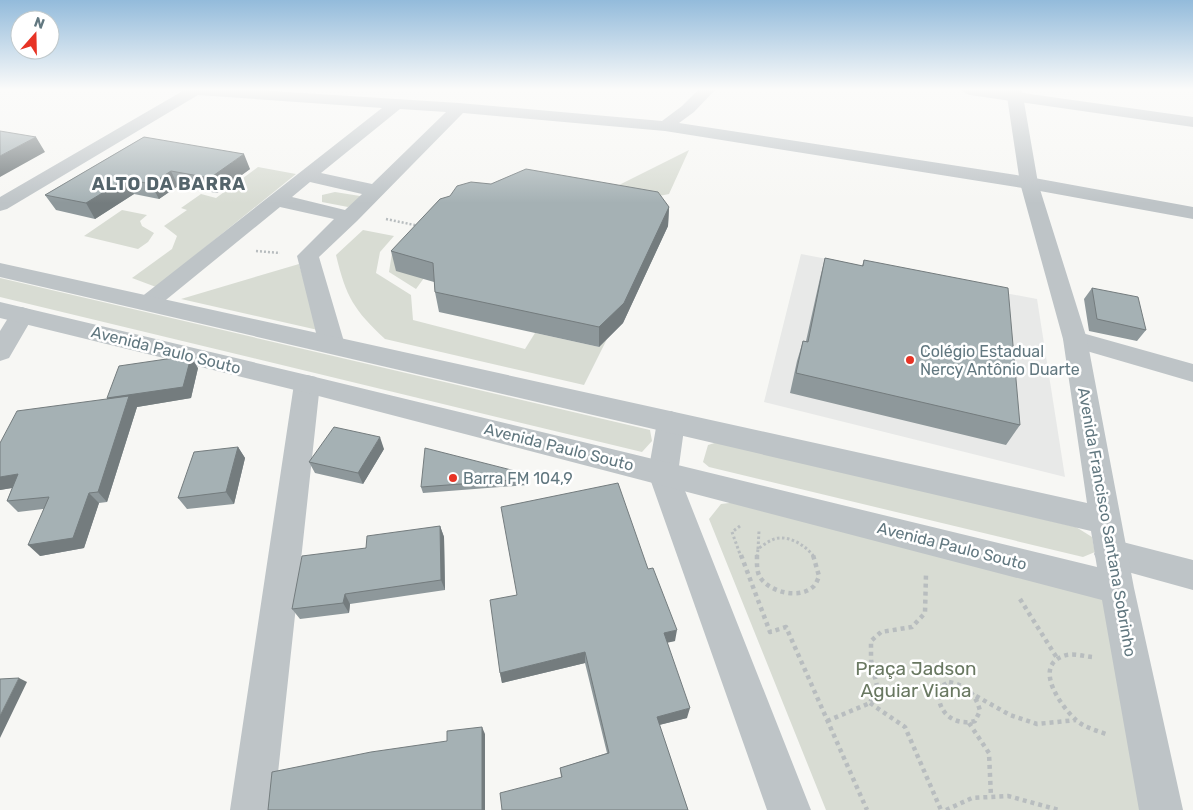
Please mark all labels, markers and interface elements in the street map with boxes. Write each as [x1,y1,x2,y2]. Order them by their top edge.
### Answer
north arrow [10,10,60,60]
text: N [32,14,47,33]
district label: ALTO DA BARRA [92,173,246,195]
street label: Avenida Paulo Souto [89,322,243,378]
place label: Colégio Estadual Nercy Antônio Duarte [920,342,1080,379]
marker: Colégio Estadual Nercy Antônio Duarte [904,354,916,366]
street label: Avenida Francisco Santana Sobrinho [1074,386,1140,658]
street label: Avenida Paulo Souto [482,419,636,475]
place label: Barra FM 104,9 [463,469,573,488]
marker: Barra FM 104,9 [447,472,459,484]
street label: Avenida Paulo Souto [875,518,1029,574]
park label: Praça Jadson Aguiar Viana [855,657,977,702]

